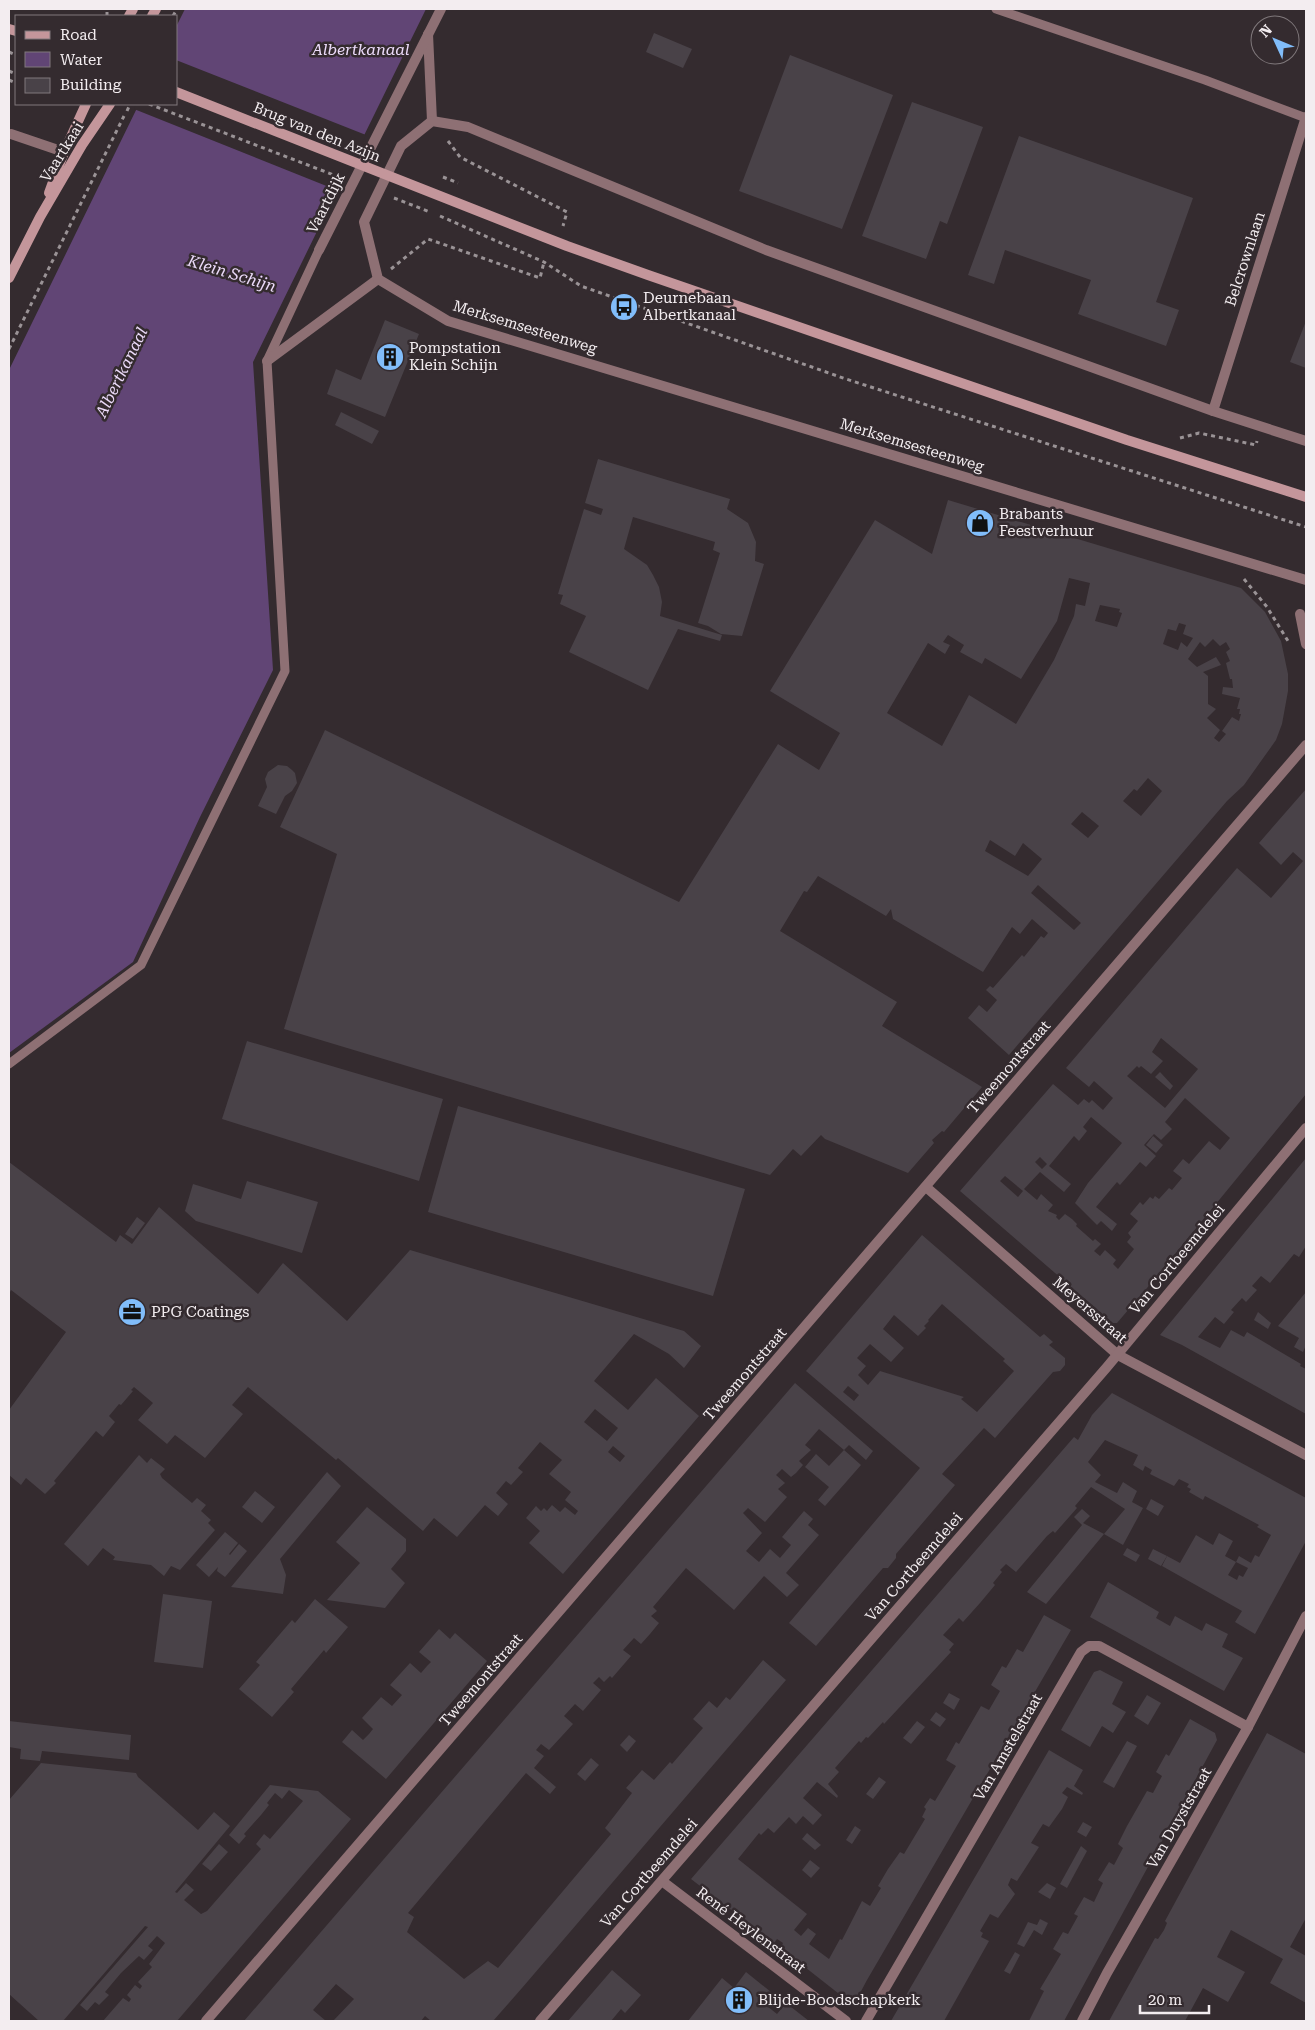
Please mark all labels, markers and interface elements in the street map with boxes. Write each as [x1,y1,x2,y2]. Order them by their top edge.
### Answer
legend [15,15,178,105]
north arrow [1250,15,1300,65]
text: N [1256,21,1275,40]
text: Road [60,26,97,44]
water label: Albertkanaal [311,40,410,59]
text: Water [60,51,102,69]
text: Building [60,76,122,94]
street label: Brug van den Azijn [251,98,384,166]
street label: Vaartkaai [36,118,88,185]
street label: Vaartdijk [303,169,349,236]
street label: Belcrownlaan [1221,209,1269,309]
water label: Klein Schijn [184,251,278,296]
place label: Deurnebaan Albertkanaal [643,289,736,324]
bus stop icon: Deurnebaan Albertkanaal [609,292,639,322]
street label: Merksemsesteenweg [451,297,600,358]
water label: Albertkanaal [91,324,151,421]
place label: Pompstation Klein Schijn [409,339,501,374]
building icon: Pompstation Klein Schijn [375,342,405,372]
street label: Merksemsesteenweg [838,415,987,476]
place label: Brabants Feestverhuur [999,505,1094,540]
shop icon: Brabants Feestverhuur [965,508,995,538]
street label: Tweemontstraat [964,1017,1054,1117]
street label: Van Cortbeemdelei [1126,1200,1229,1318]
street label: Meyersstraat [1049,1273,1131,1347]
office icon: PPG Coatings [117,1297,147,1327]
place label: PPG Coatings [151,1303,249,1321]
street label: Tweemontstraat [700,1324,790,1424]
street label: Van Cortbeemdelei [862,1509,966,1625]
street label: Tweemontstraat [436,1630,526,1730]
street label: Van Amstelstraat [970,1690,1046,1804]
street label: Van Duyststraat [1143,1764,1215,1872]
street label: Van Cortbeemdelei [597,1815,701,1931]
street label: René Heylenstraat [693,1883,810,1977]
scale bar [1140,1982,1209,2014]
building icon: Blijde-Boodschapkerk [724,1985,754,2015]
place label: Blijde-Boodschapkerk [758,1991,921,2009]
text: 20 m [1148,1991,1183,2009]

